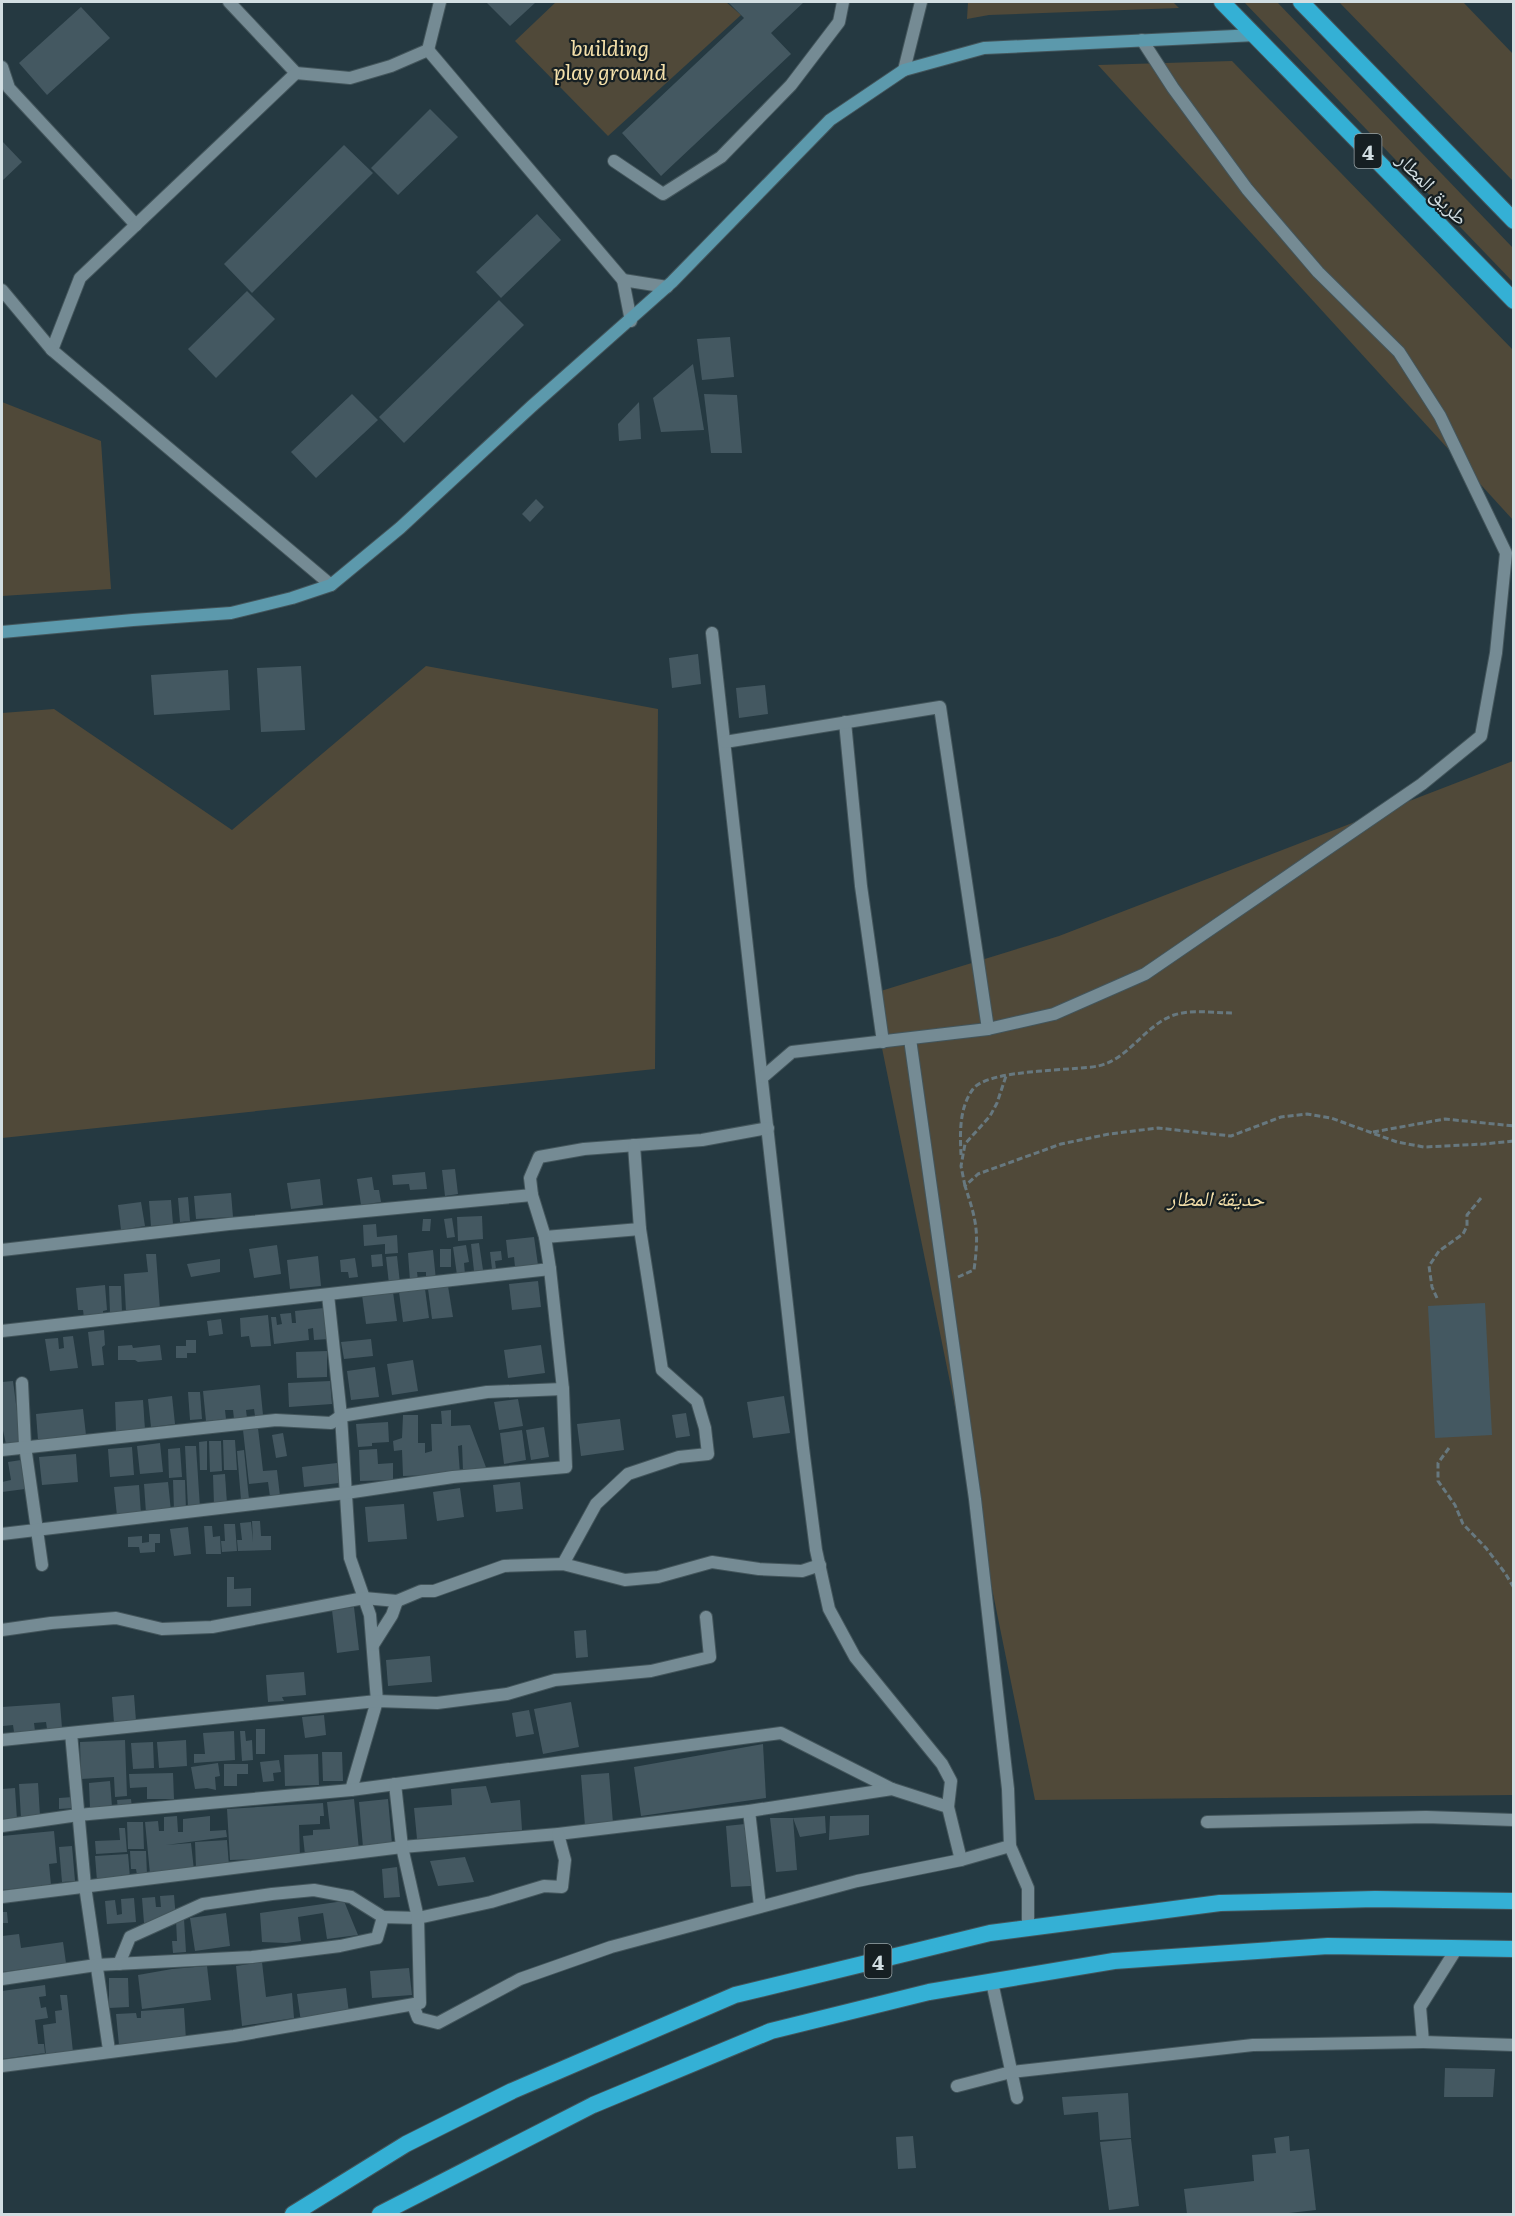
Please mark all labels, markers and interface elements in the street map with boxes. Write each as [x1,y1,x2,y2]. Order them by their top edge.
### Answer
park label: building play ground [553,31,667,86]
road number: 4 [1354,134,1382,168]
street label: طريق المطار [1390,142,1477,231]
park label: حديقة المطار [1166,1181,1265,1212]
road number: 4 [864,1944,892,1978]

